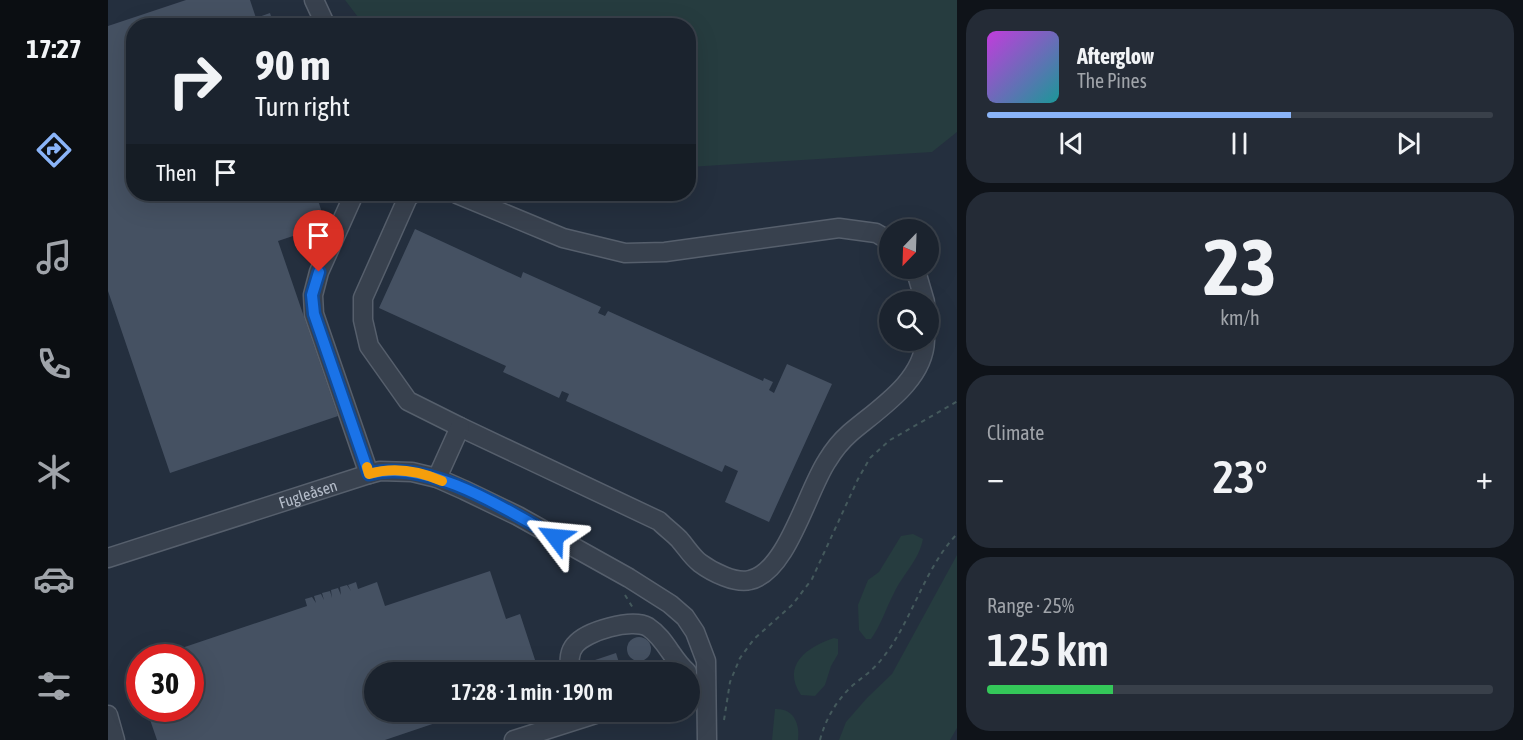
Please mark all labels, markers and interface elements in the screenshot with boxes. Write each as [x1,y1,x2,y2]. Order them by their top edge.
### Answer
text: 17:27 [26,33,82,64]
text: 90 m [255,41,330,89]
icon: right [156,42,234,120]
text: Afterglow [1077,43,1154,69]
text: The Pines [1077,69,1147,92]
text: Turn right [255,91,350,122]
icon: previous [1055,127,1088,160]
icon: pause [1223,127,1256,160]
icon: next [1392,127,1425,160]
icon: directions [33,129,75,171]
icon: arrive [209,156,242,189]
text: Then [156,160,197,186]
pin [293,210,344,272]
icon: arrive [302,219,335,252]
north arrow [879,219,939,279]
map controls [879,219,939,351]
text: 23 [1203,222,1277,312]
icon: music [33,236,75,278]
button: search [879,291,939,351]
text: km/h [1220,306,1260,329]
icon: phone [33,343,75,385]
text: Climate [987,421,1044,444]
icon: climate [33,451,75,493]
text: 23° [1213,451,1267,503]
text: − [987,458,1004,496]
text: + [1476,458,1493,496]
street label: Fugleåsen [276,476,339,511]
position arrow [523,505,587,569]
icon: car [33,558,75,600]
text: Range · 25% [987,594,1074,617]
text: 125 km [987,624,1109,676]
speed limit sign: 30 [126,644,204,722]
icon: filters [33,665,75,707]
text: 17:28 · 1 min · 190 m [451,679,613,705]

